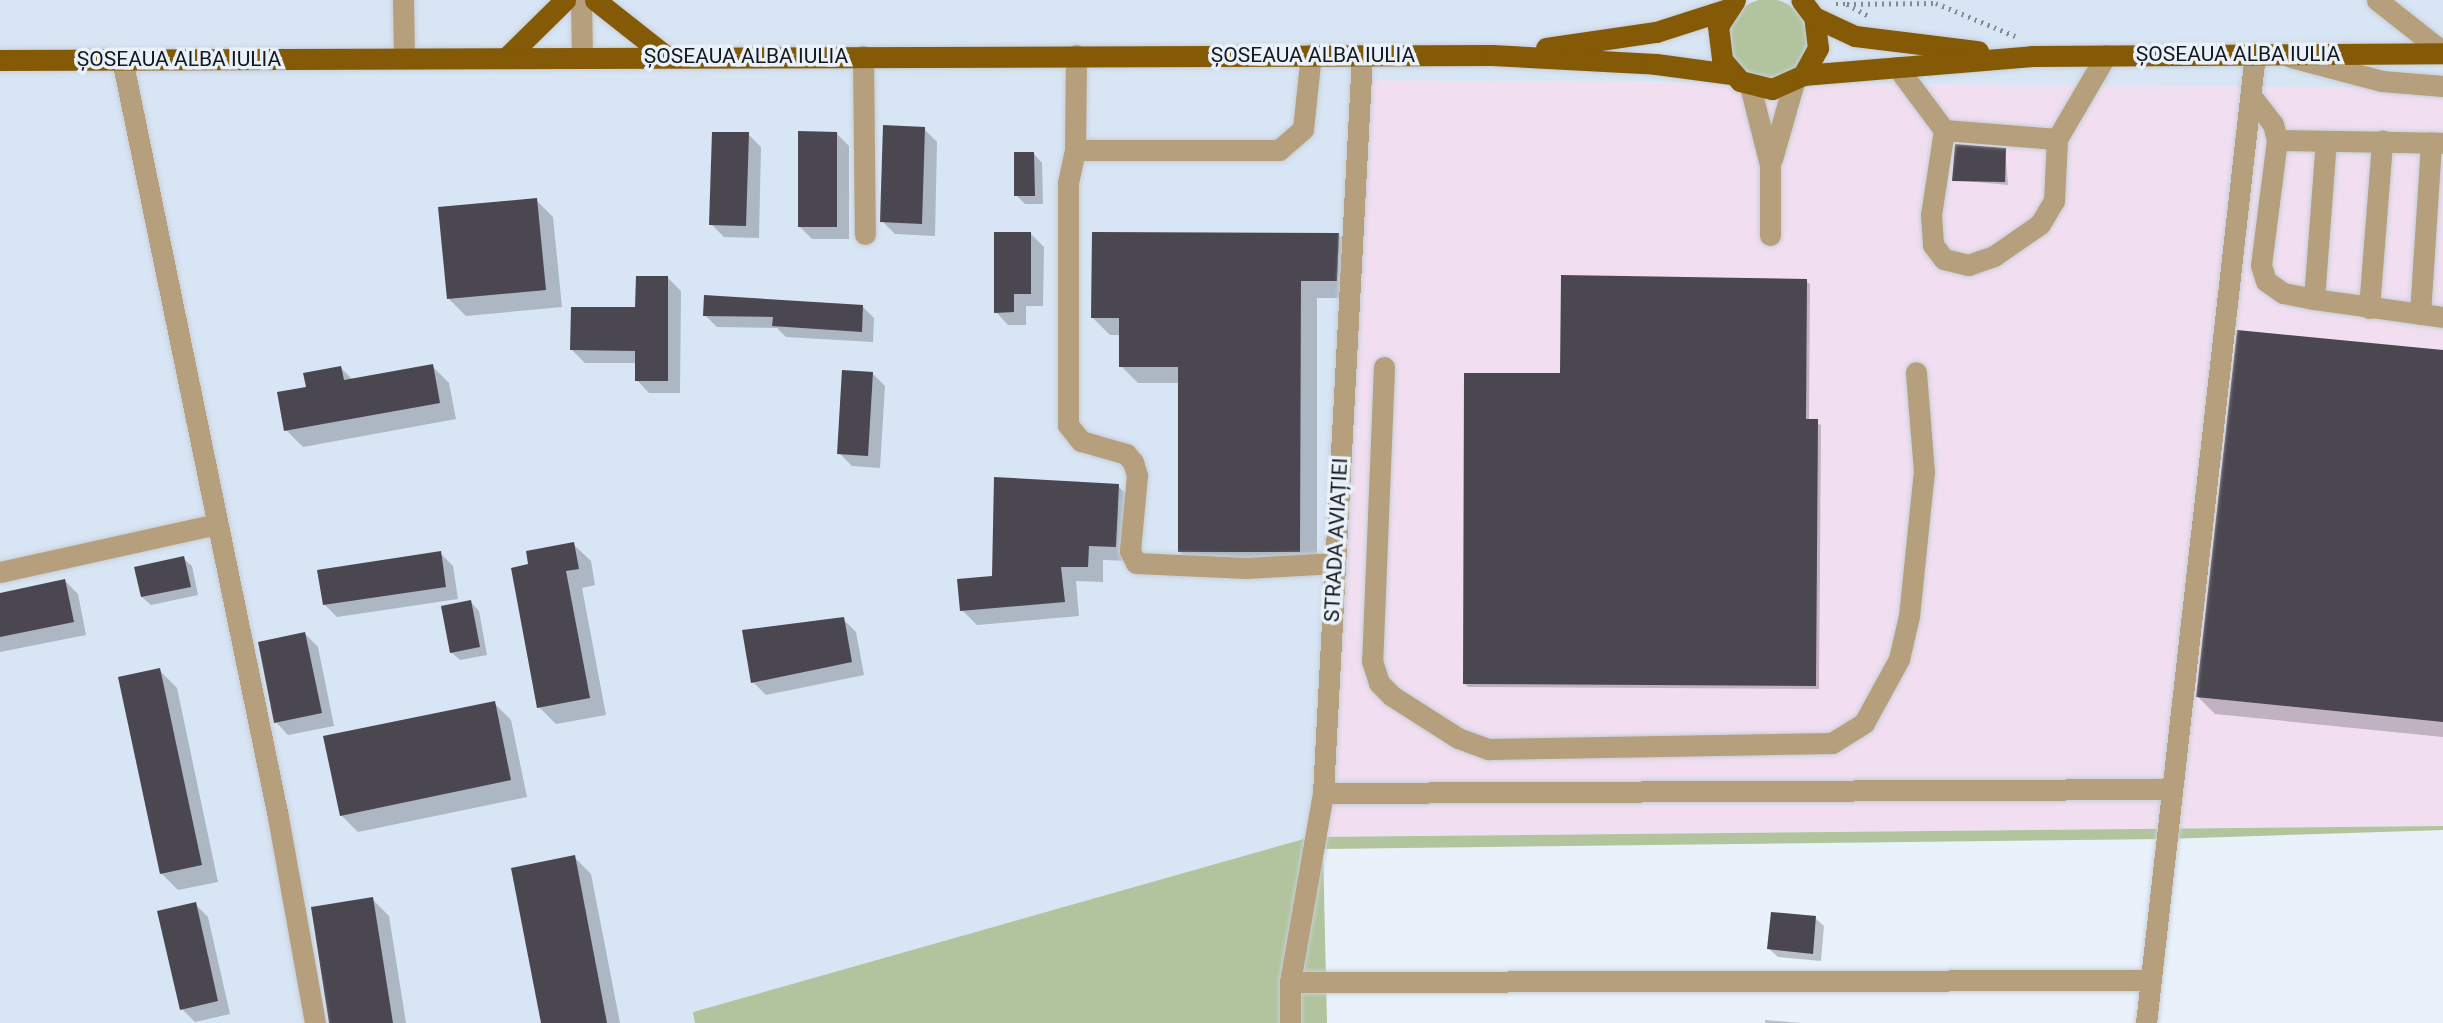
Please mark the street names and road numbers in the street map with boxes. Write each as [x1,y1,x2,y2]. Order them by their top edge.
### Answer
street label: ȘOSEAUA ALBA IULIA [2136,41,2340,67]
street label: ȘOSEAUA ALBA IULIA [1211,42,1415,68]
street label: ȘOSEAUA ALBA IULIA [644,43,848,69]
street label: ȘOSEAUA ALBA IULIA [77,46,281,72]
street label: STRADA AVIAȚIEI [1319,457,1353,623]

